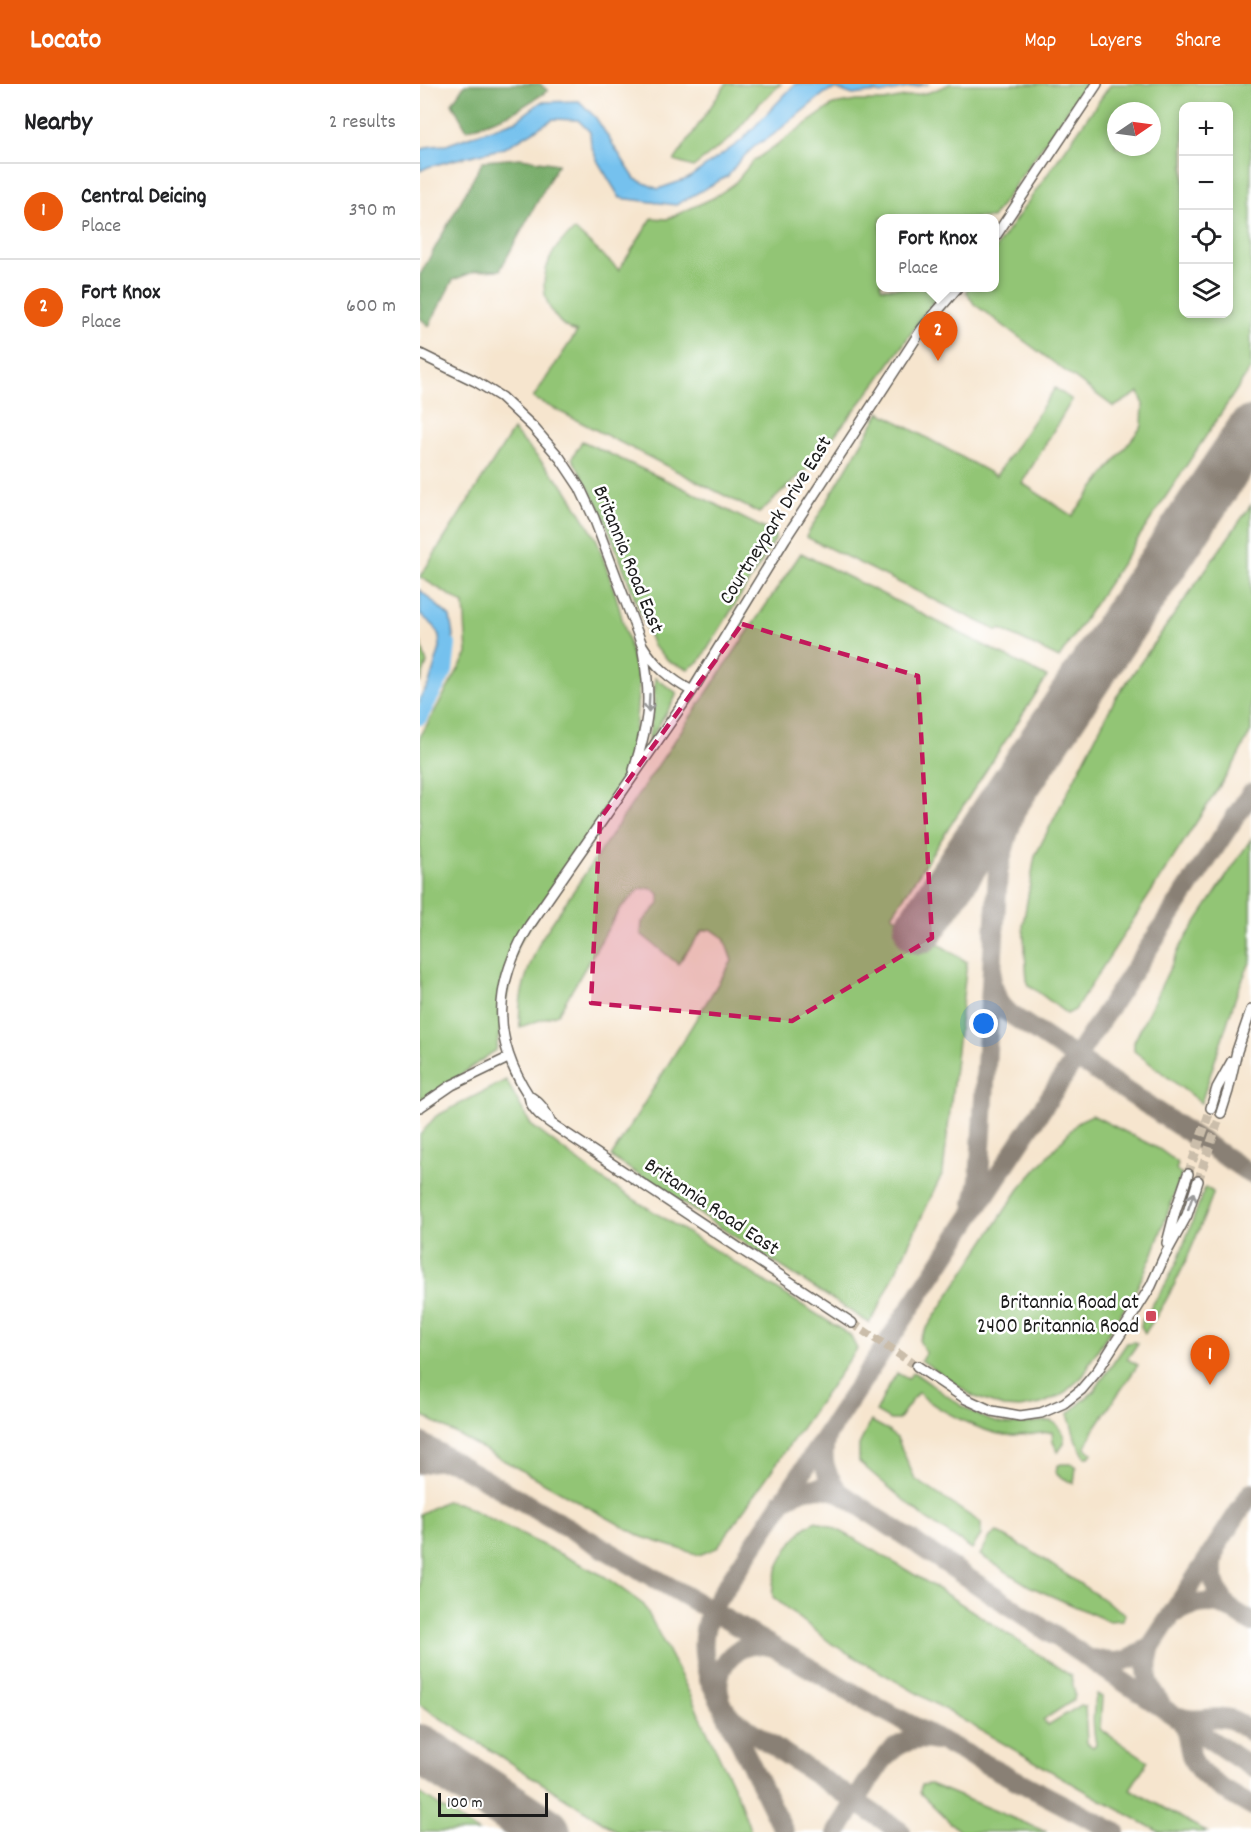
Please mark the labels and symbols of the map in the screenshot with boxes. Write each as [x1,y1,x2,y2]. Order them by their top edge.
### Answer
north arrow [1107,102,1161,156]
pin: 2 [918,312,958,361]
street label: Courtneypark Drive East [713,431,841,611]
street label: Britannia Road East [584,482,670,639]
one-way arrow [643,693,654,713]
your location [969,1009,998,1038]
street label: Britannia Road East [637,1152,785,1265]
one-way arrow [1187,1192,1198,1211]
place label: Britannia Road at 2400 Britannia Road [977,1289,1139,1343]
marker: Britannia Road at 2400 Britannia Road [1144,1309,1158,1323]
pin: 1 [1190,1336,1230,1385]
scale bar [438,1790,548,1818]

